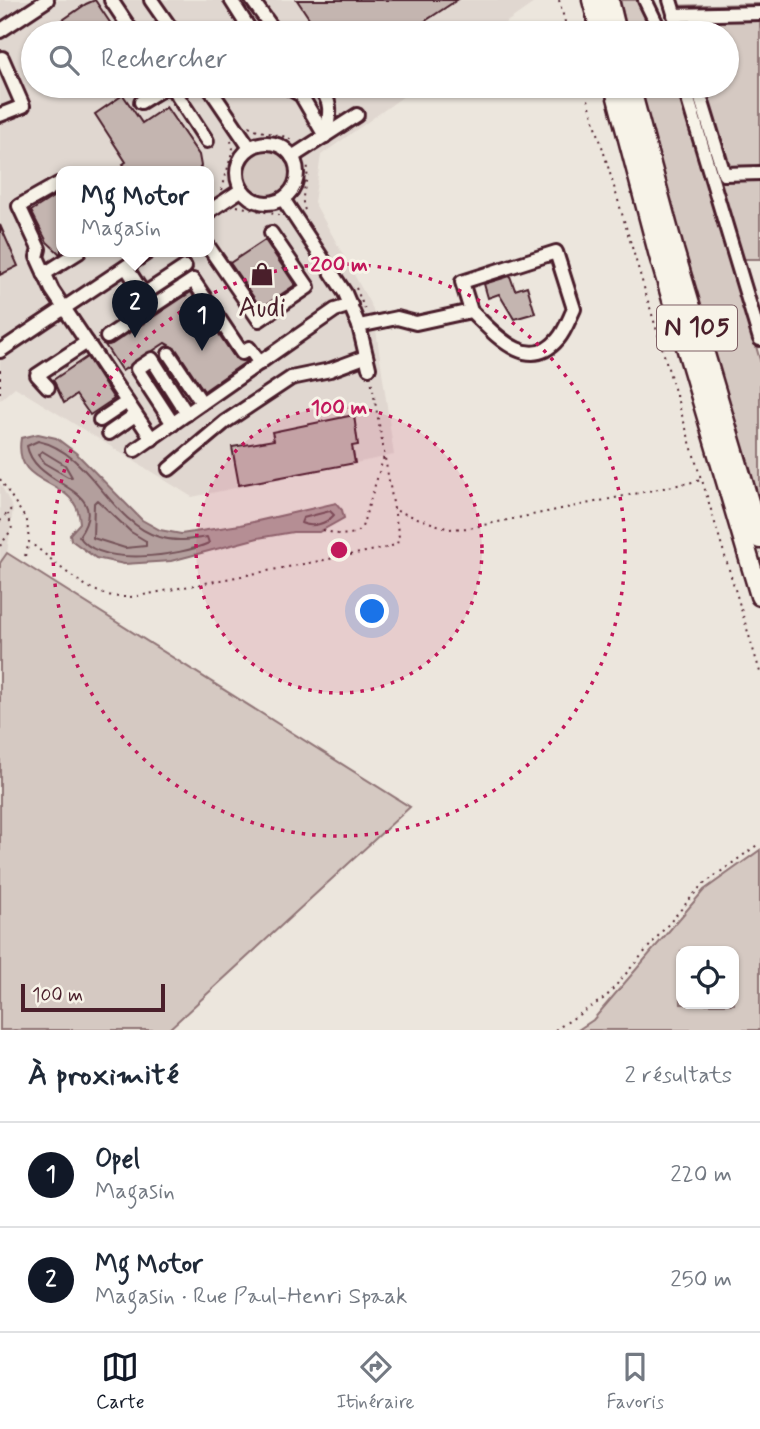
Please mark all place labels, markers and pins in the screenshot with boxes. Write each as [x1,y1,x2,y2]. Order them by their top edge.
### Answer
shop icon: Audi [248,260,276,288]
pin: 2 [112,280,158,338]
place label: Audi [238,290,286,327]
pin: 1 [179,293,225,351]
centre of rings [327,538,351,562]

